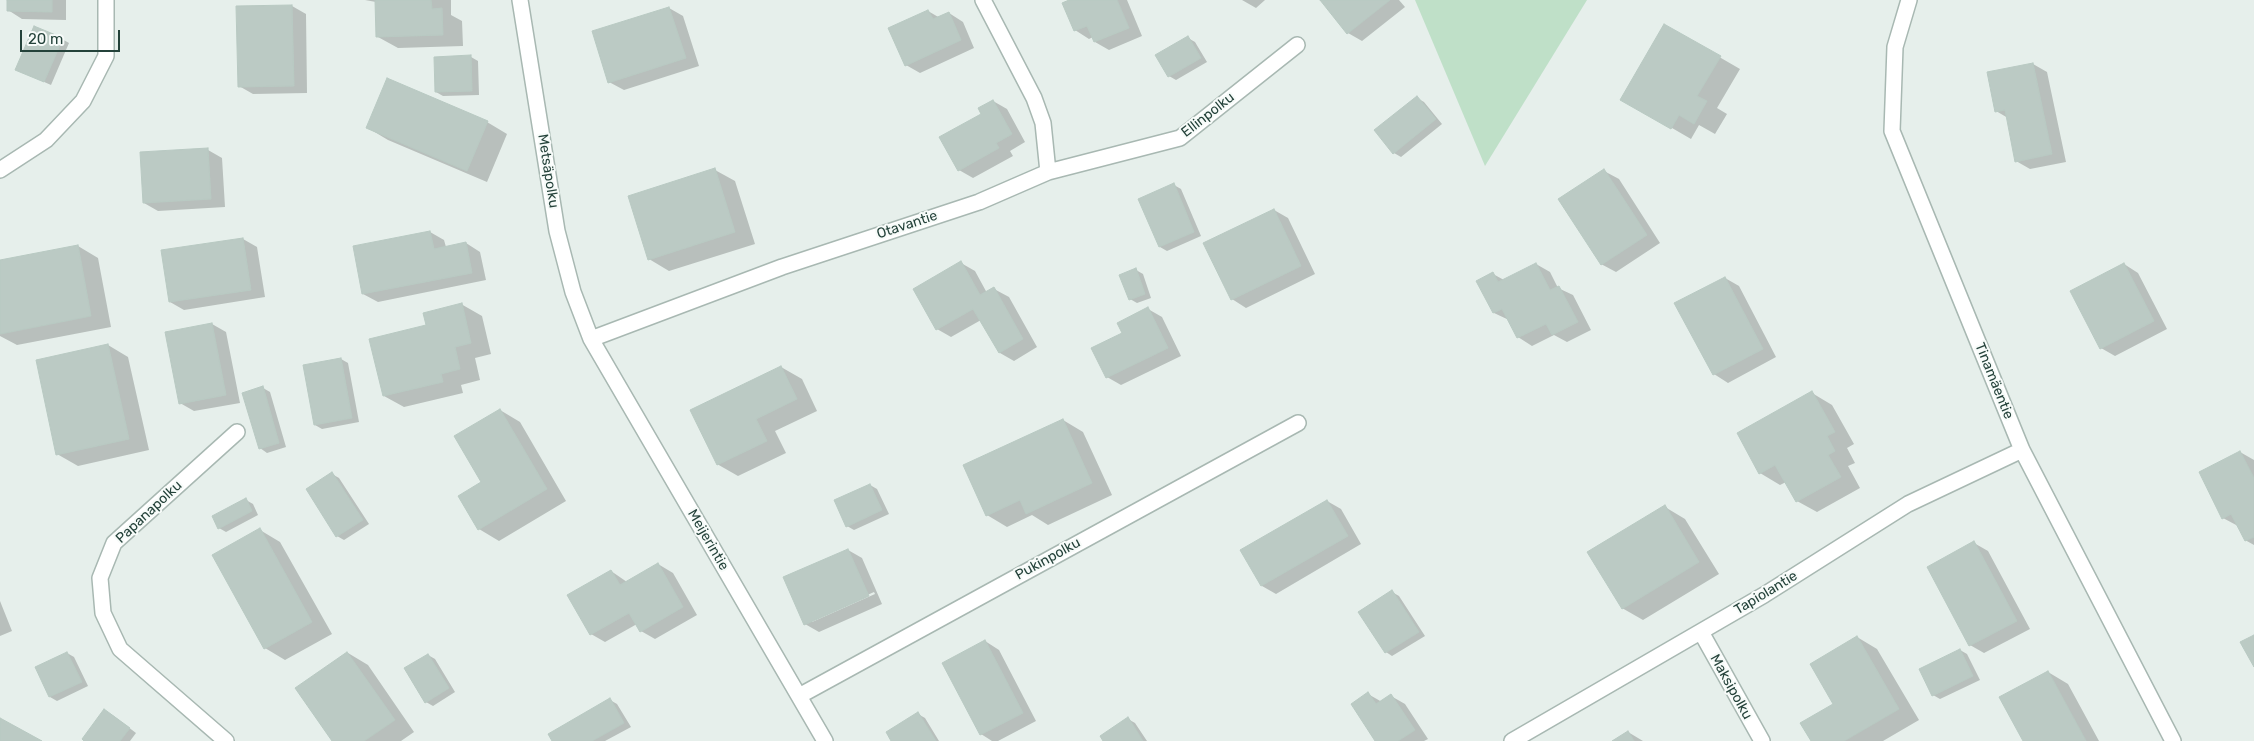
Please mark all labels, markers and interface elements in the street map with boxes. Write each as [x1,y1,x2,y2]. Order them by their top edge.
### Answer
scale bar [22,20,122,52]
text: 20 m [28,30,63,48]
street label: Ellinpolku [1178,89,1238,141]
street label: Metsäpolku [534,133,562,209]
street label: Otavantie [875,207,939,243]
street label: Tinamäentie [1971,340,2017,422]
street label: Papanapolku [112,477,186,547]
street label: Meijerintie [684,507,732,573]
street label: Pukinpolku [1012,534,1084,584]
street label: Tapiolantie [1731,568,1801,618]
street label: Maksipolku [1706,651,1756,723]

